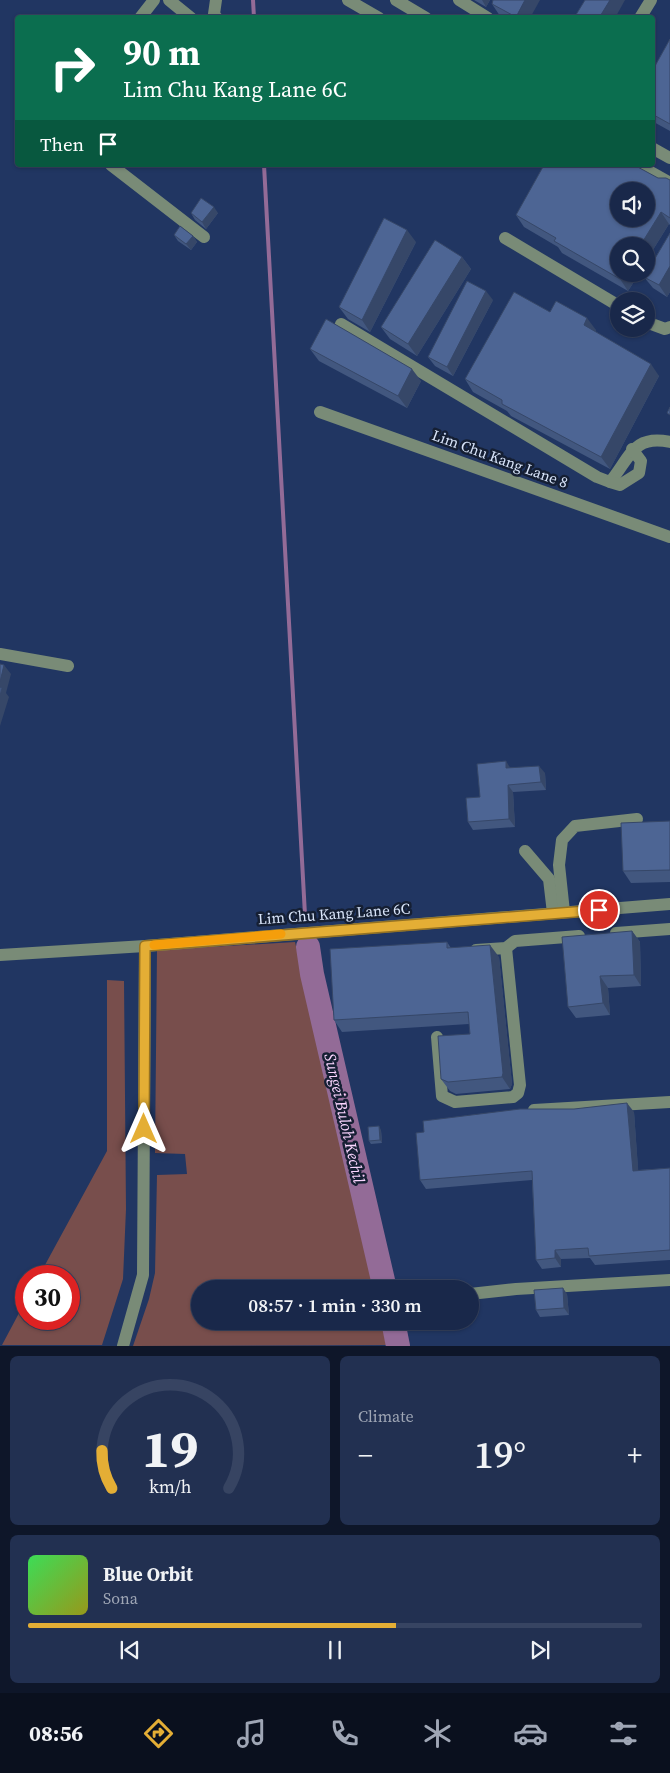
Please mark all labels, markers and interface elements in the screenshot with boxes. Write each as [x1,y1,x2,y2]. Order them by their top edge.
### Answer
text: 90 m [123,29,200,77]
icon: right [40,35,105,100]
text: Lim Chu Kang Lane 6C [123,74,347,104]
icon: arrive [94,130,122,158]
text: Then [40,131,84,157]
map controls [610,182,655,337]
button: sound [610,182,655,227]
button: search [610,237,655,282]
button: layers [610,292,655,337]
street label: Lim Chu Kang Lane 8 [429,424,571,493]
pin [578,889,620,931]
icon: arrive [585,896,613,924]
street label: Lim Chu Kang Lane 6C [257,898,411,929]
water label: Sungei Buloh Kechil [319,1051,371,1186]
position arrow [117,1102,169,1154]
speed limit sign: 30 [15,1265,80,1330]
text: 08:57 · 1 min · 330 m [248,1292,422,1318]
text: Climate [358,1405,414,1427]
text: 19 [142,1413,198,1484]
text: 19° [474,1429,526,1481]
text: − [358,1436,373,1474]
text: + [627,1436,642,1474]
text: km/h [149,1474,192,1499]
text: Blue Orbit [103,1561,193,1587]
text: Sona [103,1587,138,1609]
icon: previous [116,1636,144,1664]
icon: pause [321,1636,349,1664]
icon: next [526,1636,554,1664]
icon: directions [141,1716,176,1751]
icon: music [234,1716,269,1751]
icon: phone [327,1716,362,1751]
icon: climate [420,1716,455,1751]
icon: car [513,1716,548,1751]
icon: filters [606,1716,641,1751]
text: 08:56 [29,1718,83,1748]

